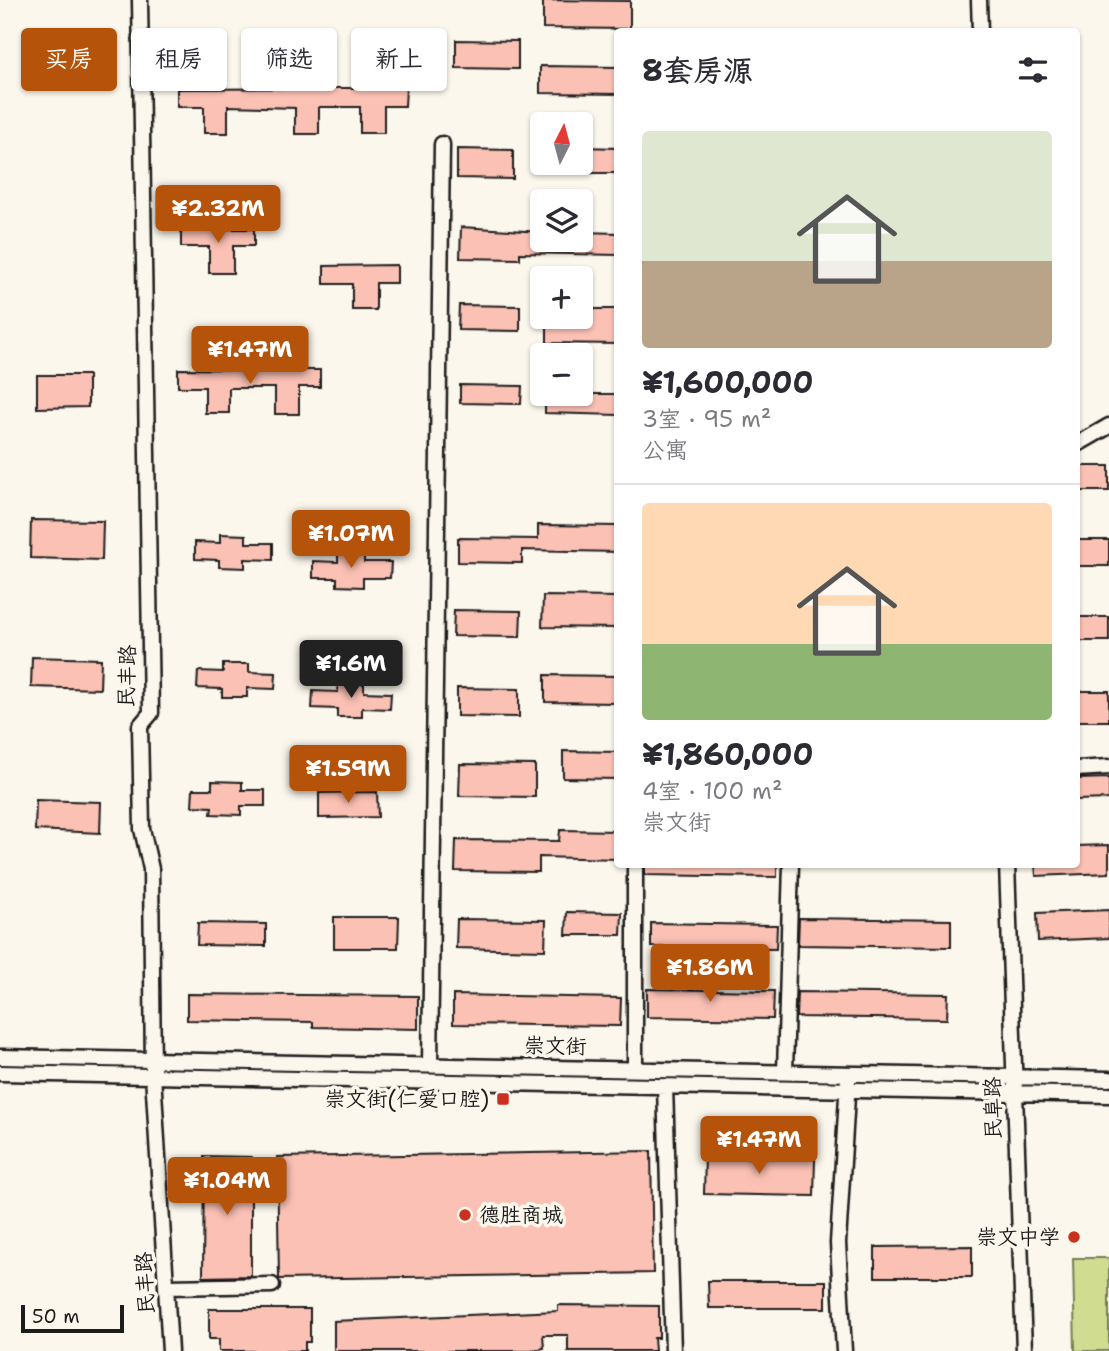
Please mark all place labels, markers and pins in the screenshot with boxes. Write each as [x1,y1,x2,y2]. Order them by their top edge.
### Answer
pin: ¥2.32M [161,186,275,245]
pin: ¥1.47M [193,326,307,386]
pin: ¥1.07M [294,510,408,570]
pin: ¥1.6M [302,640,400,700]
pin: ¥1.59M [291,746,405,805]
pin: ¥1.86M [653,944,767,1004]
place label: 崇文街(仁爱口腔) [324,1085,489,1113]
marker: 崇文街(仁爱口腔) [495,1091,511,1107]
pin: ¥1.47M [702,1116,816,1176]
pin: ¥1.04M [170,1158,284,1217]
place label: 德胜商城 [479,1201,563,1229]
marker: 德胜商城 [457,1207,473,1223]
place label: 崇文中学 [976,1223,1060,1251]
marker: 崇文中学 [1066,1229,1082,1245]

